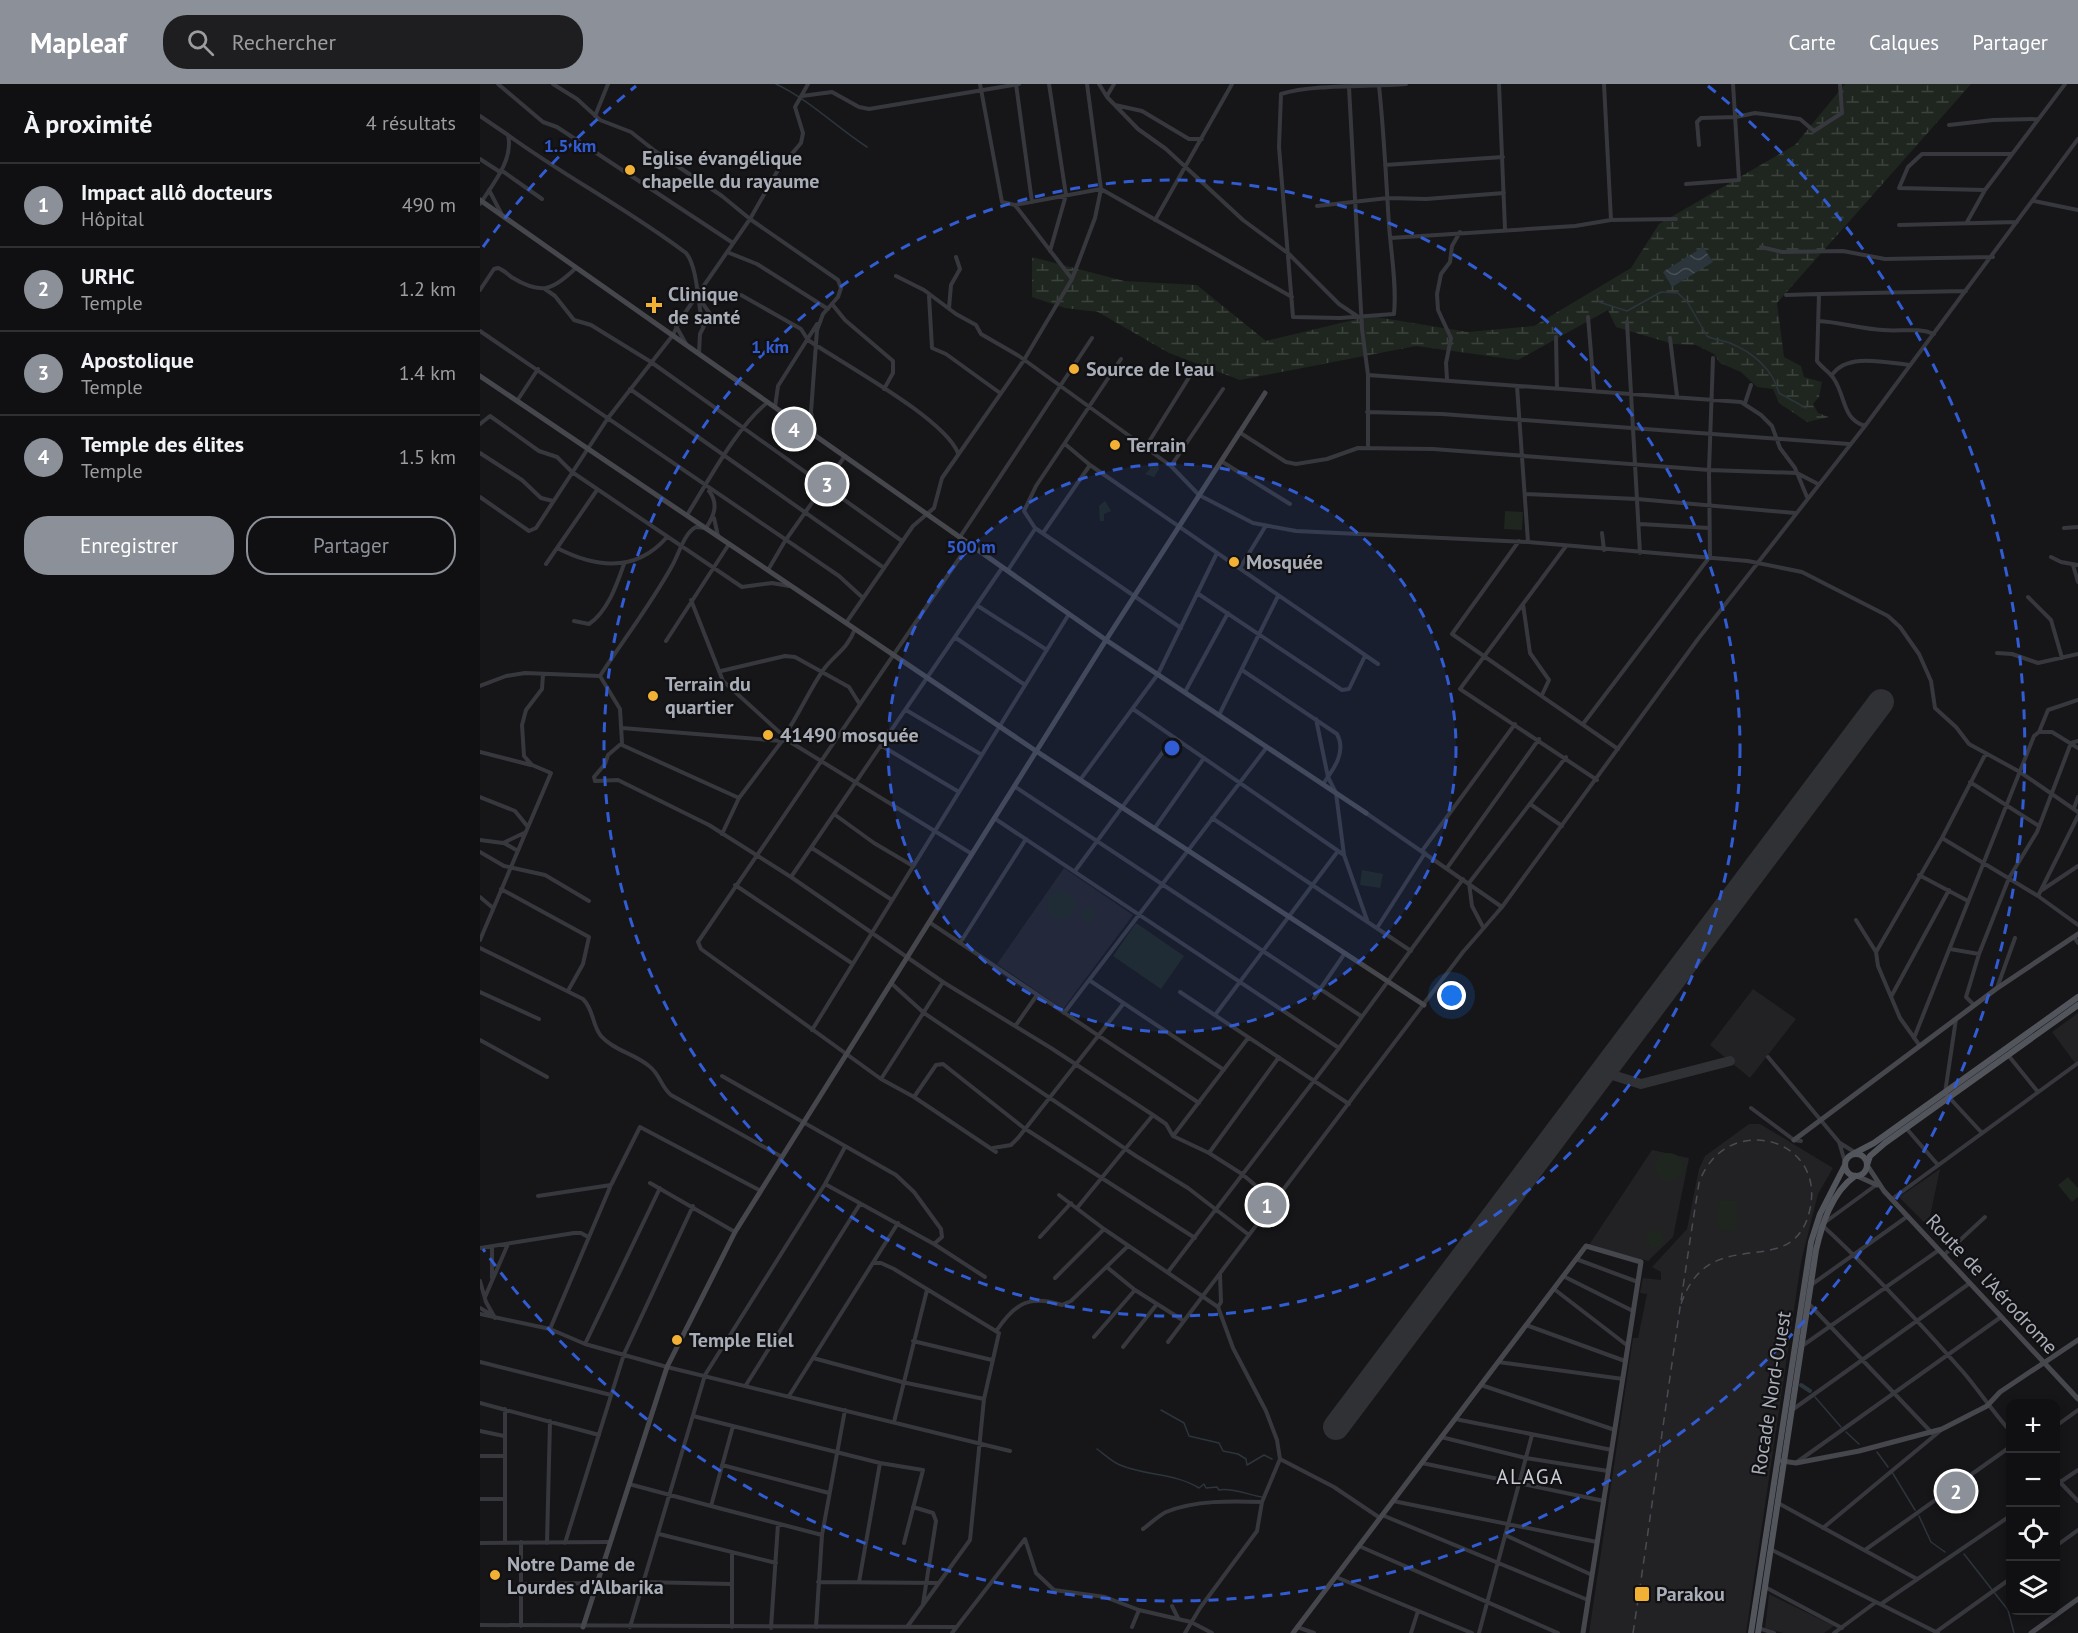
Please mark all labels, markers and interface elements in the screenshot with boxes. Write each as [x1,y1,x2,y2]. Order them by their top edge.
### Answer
search box [163,15,583,69]
text: Mapleaf [30,24,127,61]
icon: search [184,26,217,59]
text: Rechercher [232,28,336,56]
text: Carte [1789,29,1836,56]
text: Calques [1869,29,1939,56]
text: Partager [1972,29,2048,56]
text: À proximité [24,107,152,140]
text: 4 résultats [366,110,456,136]
text: 1.5 km [544,134,596,157]
place label: Eglise évangélique chapelle du rayaume [642,145,819,194]
marker: Eglise évangélique chapelle du rayaume [623,163,637,177]
text: Impact allô docteurs [81,178,273,206]
text: 1 [38,192,49,218]
text: 490 m [402,192,456,218]
text: Hôpital [81,206,144,232]
text: URHC [81,262,135,290]
text: 2 [38,276,49,302]
text: 1.2 km [399,276,456,302]
place label: Clinique de santé [668,281,740,330]
text: Temple [81,290,143,316]
marker: Clinique de santé [645,296,663,314]
text: 1 km [751,335,789,358]
text: Apostolique [81,346,194,374]
place label: Source de l'eau [1086,356,1214,382]
text: 3 [38,360,49,386]
text: 1.4 km [399,360,456,386]
marker: Source de l'eau [1067,362,1081,376]
text: Temple [81,374,143,400]
pin: 4 [774,406,814,452]
text: Temple des élites [81,430,244,458]
place label: Terrain [1127,432,1186,458]
marker: Terrain [1108,438,1122,452]
text: 4 [38,444,49,470]
text: 1.5 km [399,444,456,470]
text: Temple [81,458,143,484]
pin: 3 [808,462,846,506]
button: Enregistrer [24,516,234,575]
button: Partager [246,516,456,575]
text: 500 m [946,535,996,558]
place label: Mosquée [1246,549,1323,575]
marker: Mosquée [1227,555,1241,569]
place label: Terrain du quartier [665,671,751,720]
marker: Terrain du quartier [646,689,660,703]
place label: 41490 mosquée [780,722,919,748]
marker: 41490 mosquée [761,728,775,742]
centre of rings [1162,738,1182,758]
your location [1437,981,1466,1010]
pin: 1 [1248,1182,1286,1228]
street label: Route de l'Aérodrome [1920,1208,2064,1360]
street label: Rocade Nord-Ouest [1745,1309,1797,1477]
place label: Temple Eliel [689,1327,794,1353]
marker: Temple Eliel [670,1333,684,1347]
map controls [2006,1399,2060,1615]
button: + [2006,1399,2060,1453]
button: − [2006,1453,2060,1507]
district label: ALAGA [1496,1463,1564,1490]
pin: 2 [1936,1468,1976,1514]
button: locate [2006,1507,2060,1561]
place label: Notre Dame de Lourdes d'Albarika [507,1551,664,1600]
button: layers [2006,1561,2060,1615]
marker: Notre Dame de Lourdes d'Albarika [488,1568,502,1582]
place label: Parakou [1656,1581,1725,1607]
marker: Parakou [1633,1585,1651,1603]

